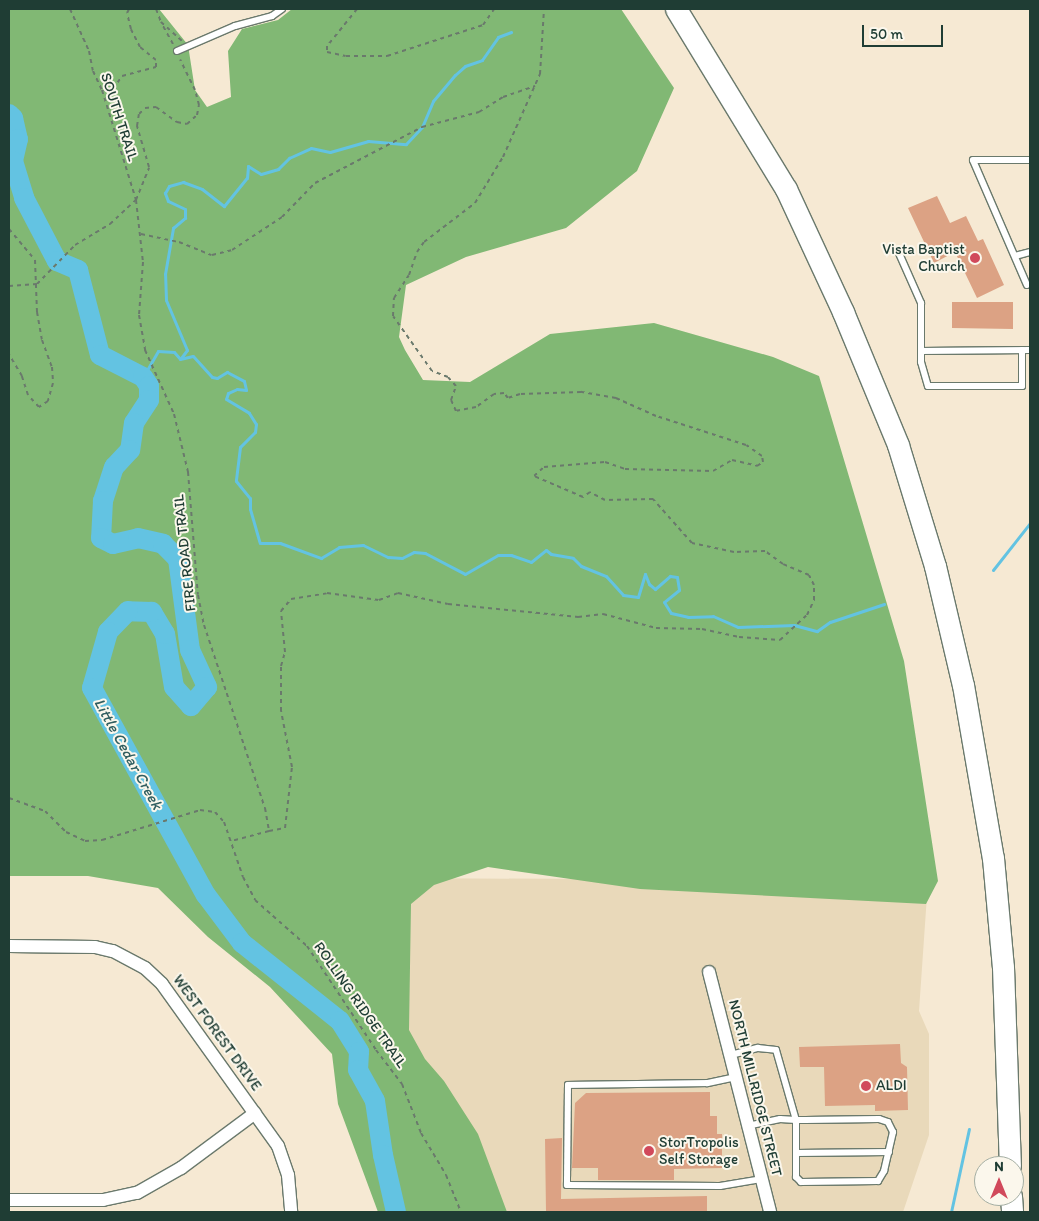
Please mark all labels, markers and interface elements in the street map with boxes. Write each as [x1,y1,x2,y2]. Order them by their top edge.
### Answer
scale bar [864,15,945,47]
text: 50 m [870,25,903,43]
street label: SOUTH TRAIL [97,71,141,163]
place label: Vista Baptist Church [882,240,965,275]
marker: Vista Baptist Church [969,252,981,264]
street label: FIRE ROAD TRAIL [170,495,200,611]
water label: Little Cedar Creek [90,695,166,813]
street label: ROLLING RIDGE TRAIL [310,939,410,1071]
street label: WEST FOREST DRIVE [169,971,265,1095]
street label: NORTH MILLRIDGE STREET [724,998,786,1178]
place label: ALDI [876,1077,907,1095]
marker: ALDI [860,1080,872,1092]
place label: StorTropolis Self Storage [659,1133,739,1168]
marker: StorTropolis Self Storage [643,1145,655,1157]
north arrow [974,1156,1024,1206]
text: N [994,1158,1004,1175]

